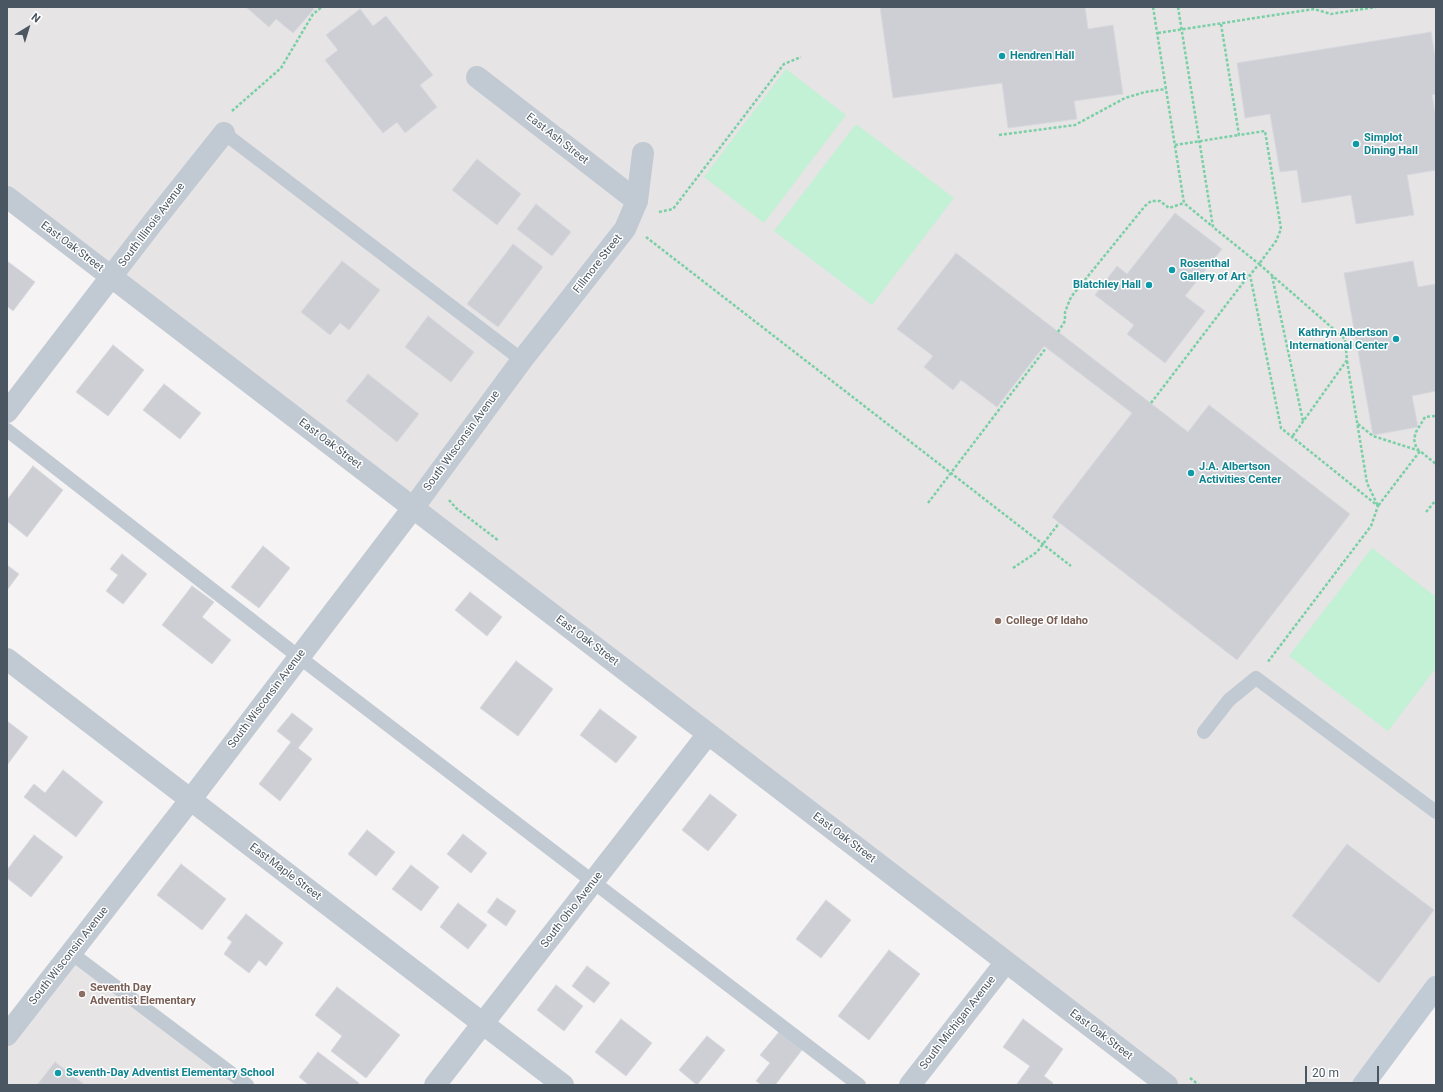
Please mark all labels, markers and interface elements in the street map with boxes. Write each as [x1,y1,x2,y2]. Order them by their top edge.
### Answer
north arrow [8,8,48,48]
text: N [29,11,43,26]
place label: Hendren Hall [1010,49,1074,63]
marker: Hendren Hall [997,51,1007,61]
street label: East Ash Street [523,111,591,167]
place label: Simplot Dining Hall [1364,131,1418,157]
marker: Simplot Dining Hall [1351,139,1361,149]
street label: South Illinois Avenue [116,180,188,270]
street label: East Oak Street [38,219,106,275]
street label: Fillmore Street [571,232,625,296]
place label: Rosenthal Gallery of Art [1180,257,1246,283]
marker: Rosenthal Gallery of Art [1167,265,1177,275]
place label: Blatchley Hall [1073,278,1141,292]
marker: Blatchley Hall [1144,280,1154,290]
place label: Kathryn Albertson International Center [1289,326,1388,352]
marker: Kathryn Albertson International Center [1391,334,1401,344]
street label: South Wisconsin Avenue [421,388,503,494]
street label: East Oak Street [296,416,364,472]
place label: J.A. Albertson Activities Center [1199,460,1281,486]
marker: J.A. Albertson Activities Center [1186,468,1196,478]
street label: East Oak Street [553,613,621,669]
place label: College Of Idaho [1006,614,1088,628]
marker: College Of Idaho [993,616,1003,626]
street label: South Wisconsin Avenue [225,647,309,751]
street label: East Oak Street [810,810,878,866]
street label: East Maple Street [247,841,323,903]
street label: South Ohio Avenue [538,869,606,951]
street label: South Wisconsin Avenue [27,904,111,1008]
street label: South Michigan Avenue [917,974,999,1072]
place label: Seventh Day Adventist Elementary [90,981,196,1007]
marker: Seventh Day Adventist Elementary [77,989,87,999]
street label: East Oak Street [1067,1007,1135,1063]
scale bar [1307,1058,1381,1084]
place label: Seventh-Day Adventist Elementary School [66,1066,274,1080]
text: 20 m [1312,1066,1339,1080]
marker: Seventh-Day Adventist Elementary School [53,1068,63,1078]

